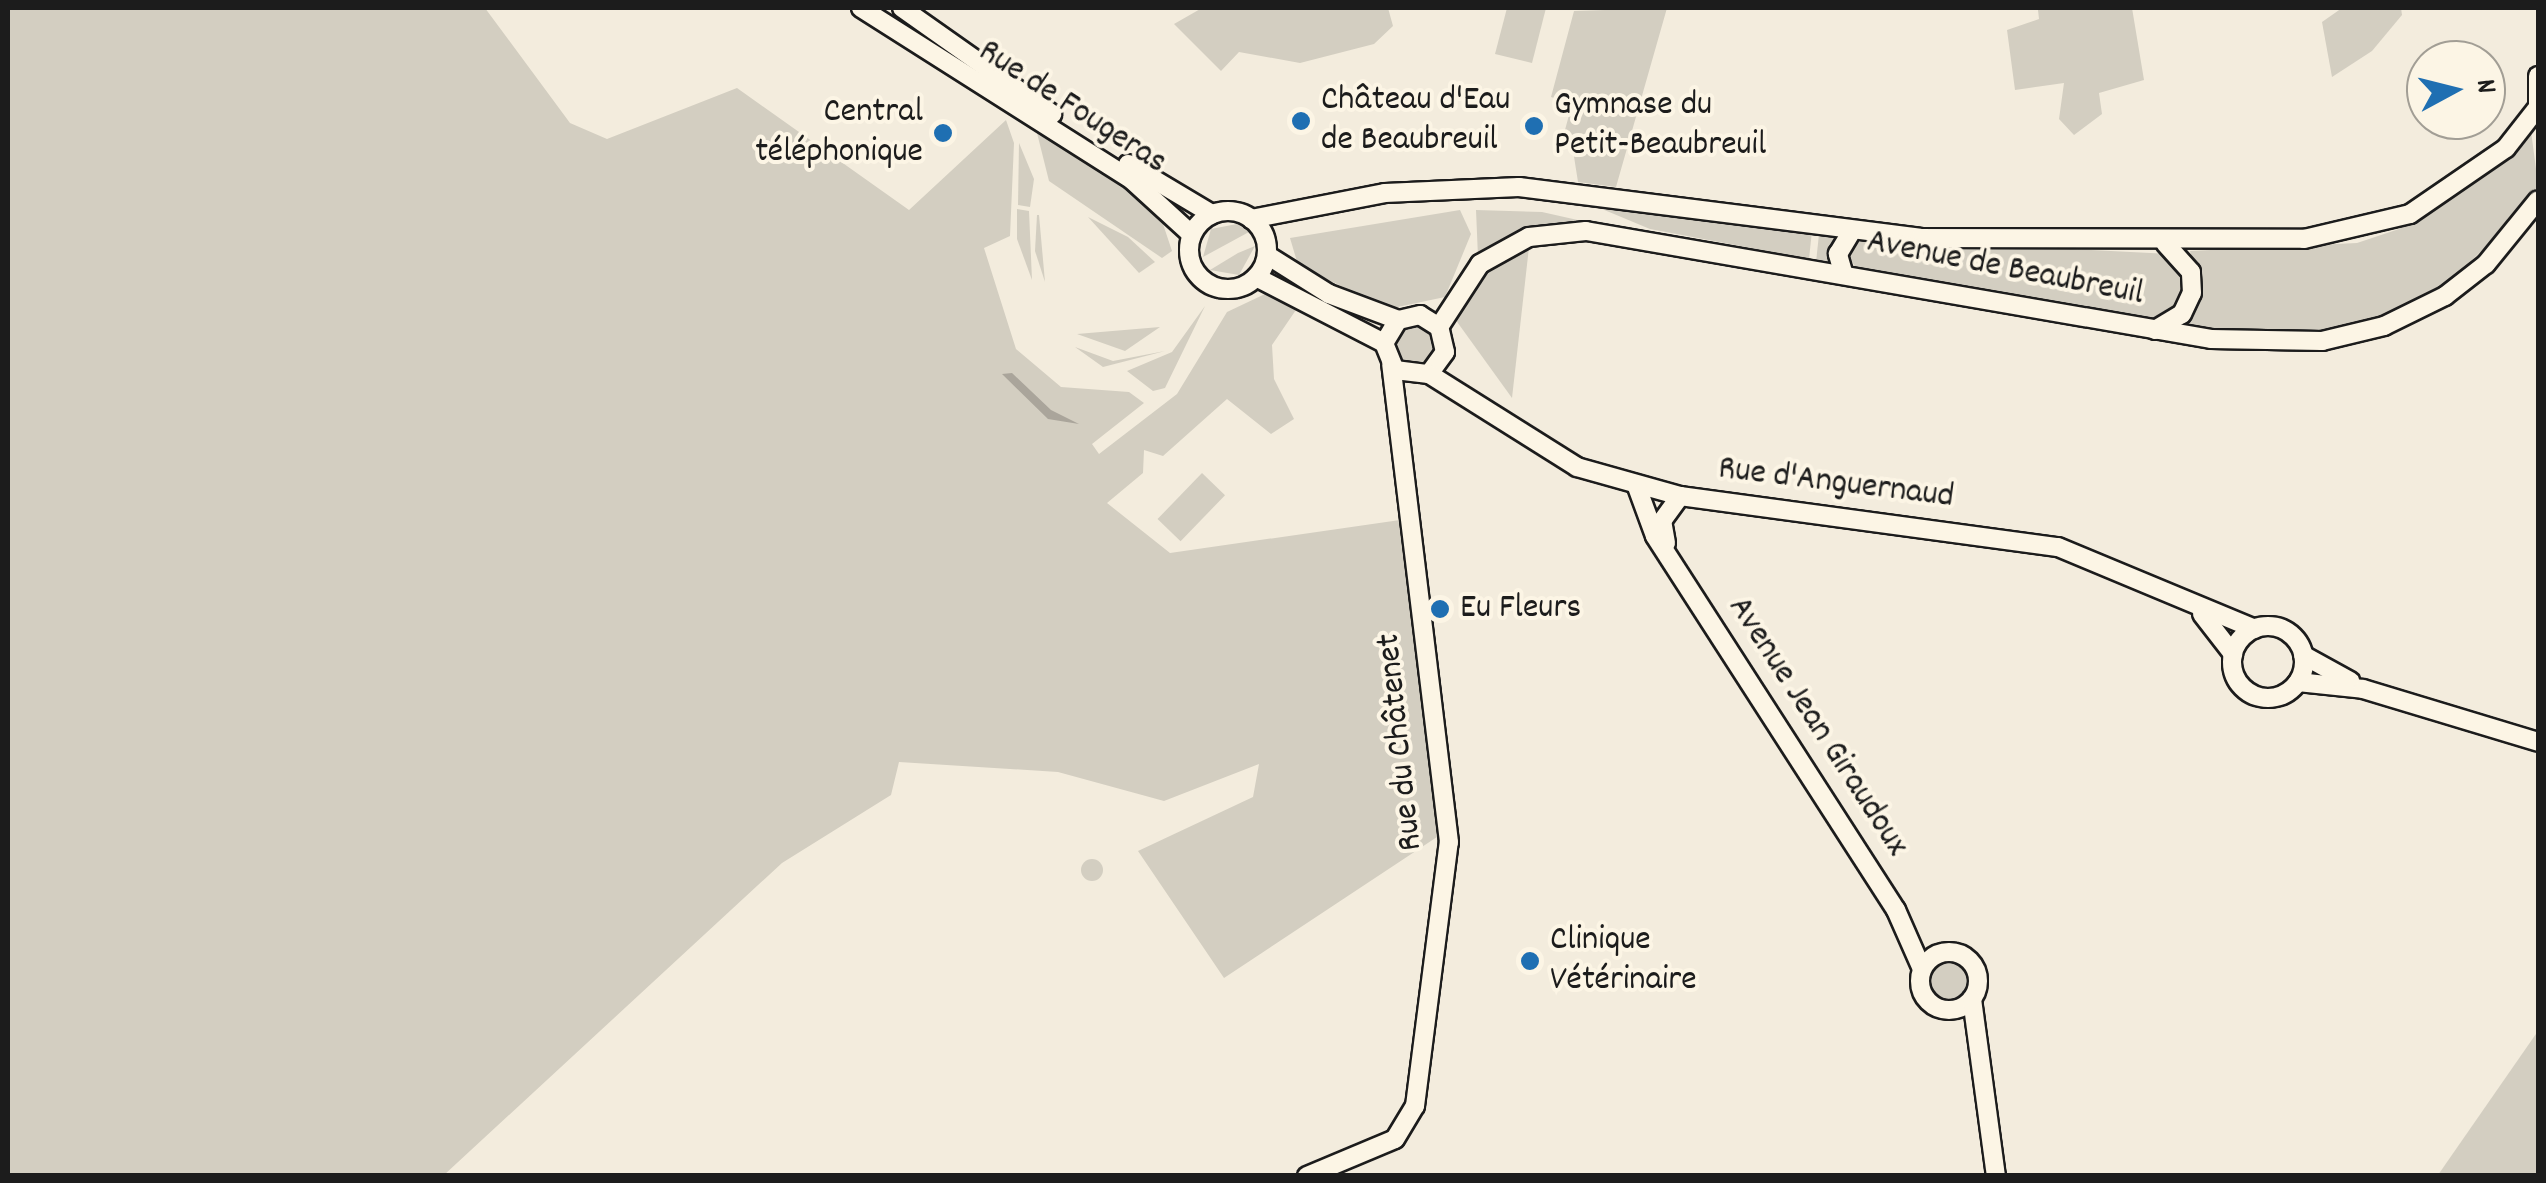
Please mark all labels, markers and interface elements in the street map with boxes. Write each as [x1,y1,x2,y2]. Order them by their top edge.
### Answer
street label: Rue de Fougeras [970,31,1174,185]
north arrow [2406,40,2506,140]
text: N [2463,77,2504,96]
place label: Château d'Eau de Beaubreuil [1321,80,1510,162]
place label: Gymnase du Petit-Beaubreuil [1554,85,1766,167]
place label: Central téléphonique [755,92,923,174]
marker: Château d'Eau de Beaubreuil [1290,110,1312,132]
marker: Gymnase du Petit-Beaubreuil [1523,115,1545,137]
marker: Central téléphonique [932,122,954,144]
street label: Avenue de Beaubreuil [1863,222,2147,316]
street label: Rue d'Anguernaud [1716,449,1956,519]
place label: Eu Fleurs [1460,588,1581,630]
street label: Avenue Jean Giraudoux [1717,589,1917,865]
marker: Eu Fleurs [1429,598,1451,620]
street label: Rue du Châtenet [1369,631,1433,853]
place label: Clinique Vétérinaire [1550,920,1697,1002]
marker: Clinique Vétérinaire [1519,950,1541,972]

